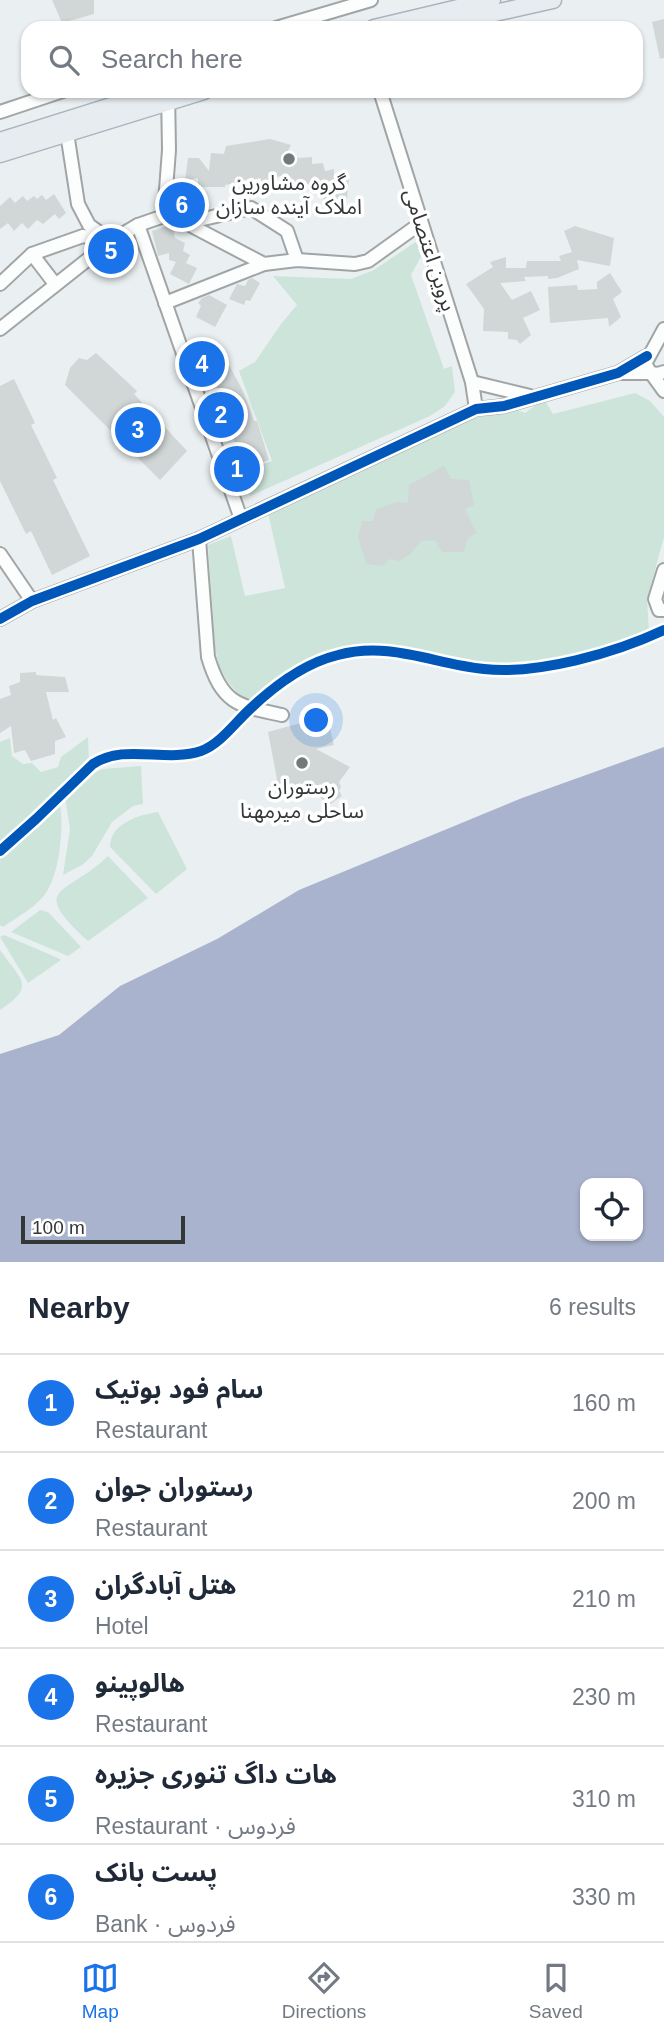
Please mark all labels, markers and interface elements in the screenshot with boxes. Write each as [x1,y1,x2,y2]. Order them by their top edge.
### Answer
search box [21,21,643,98]
icon: search [45,41,83,79]
text: Search here [101,44,243,74]
marker: گروه مشاورین املاک آینده سازان [281,151,297,167]
place label: گروه مشاورین املاک آینده سازان [216,171,362,219]
pin: 6 [159,179,205,231]
street label: پروین اعتصامی [398,186,461,315]
pin: 5 [88,225,134,277]
pin: 4 [179,338,225,390]
pin: 2 [198,389,244,441]
pin: 3 [115,404,161,456]
pin: 1 [214,443,260,495]
your location [299,703,333,737]
marker: رستوران ساحلی میرمهنا [294,755,310,771]
place label: رستوران ساحلی میرمهنا [240,775,364,823]
map controls [580,1178,643,1241]
button: locate [580,1178,643,1241]
scale bar [21,1213,186,1245]
text: 100 m [32,1217,85,1238]
text: Nearby [28,1291,130,1324]
text: 6 results [549,1294,636,1320]
text: سام فود بوتیک [95,1374,263,1404]
text: 1 [45,1390,57,1416]
text: 160 m [572,1390,636,1416]
text: Restaurant [95,1417,208,1443]
text: رستوران جوان [95,1472,254,1502]
text: 2 [45,1488,57,1514]
text: 200 m [572,1488,636,1514]
text: Restaurant [95,1515,208,1541]
text: هتل آبادگران [95,1570,236,1600]
text: 3 [45,1586,57,1612]
text: 210 m [572,1586,636,1612]
text: Hotel [95,1613,149,1639]
text: هالوپینو [95,1668,185,1698]
text: 4 [45,1684,57,1710]
text: 230 m [572,1684,636,1710]
text: Restaurant [95,1711,208,1737]
text: هات داگ تنورى جزيره [95,1759,337,1789]
text: 5 [45,1786,57,1812]
text: 310 m [572,1786,636,1812]
text: Restaurant · فردوس [95,1813,296,1839]
text: پست بانک [95,1857,217,1887]
text: 6 [45,1884,57,1910]
text: 330 m [572,1884,636,1910]
text: Bank · فردوس [95,1911,236,1937]
tab: Map [81,1959,119,2023]
tab: Directions [282,1959,366,2023]
tab: Saved [529,1959,583,2023]

